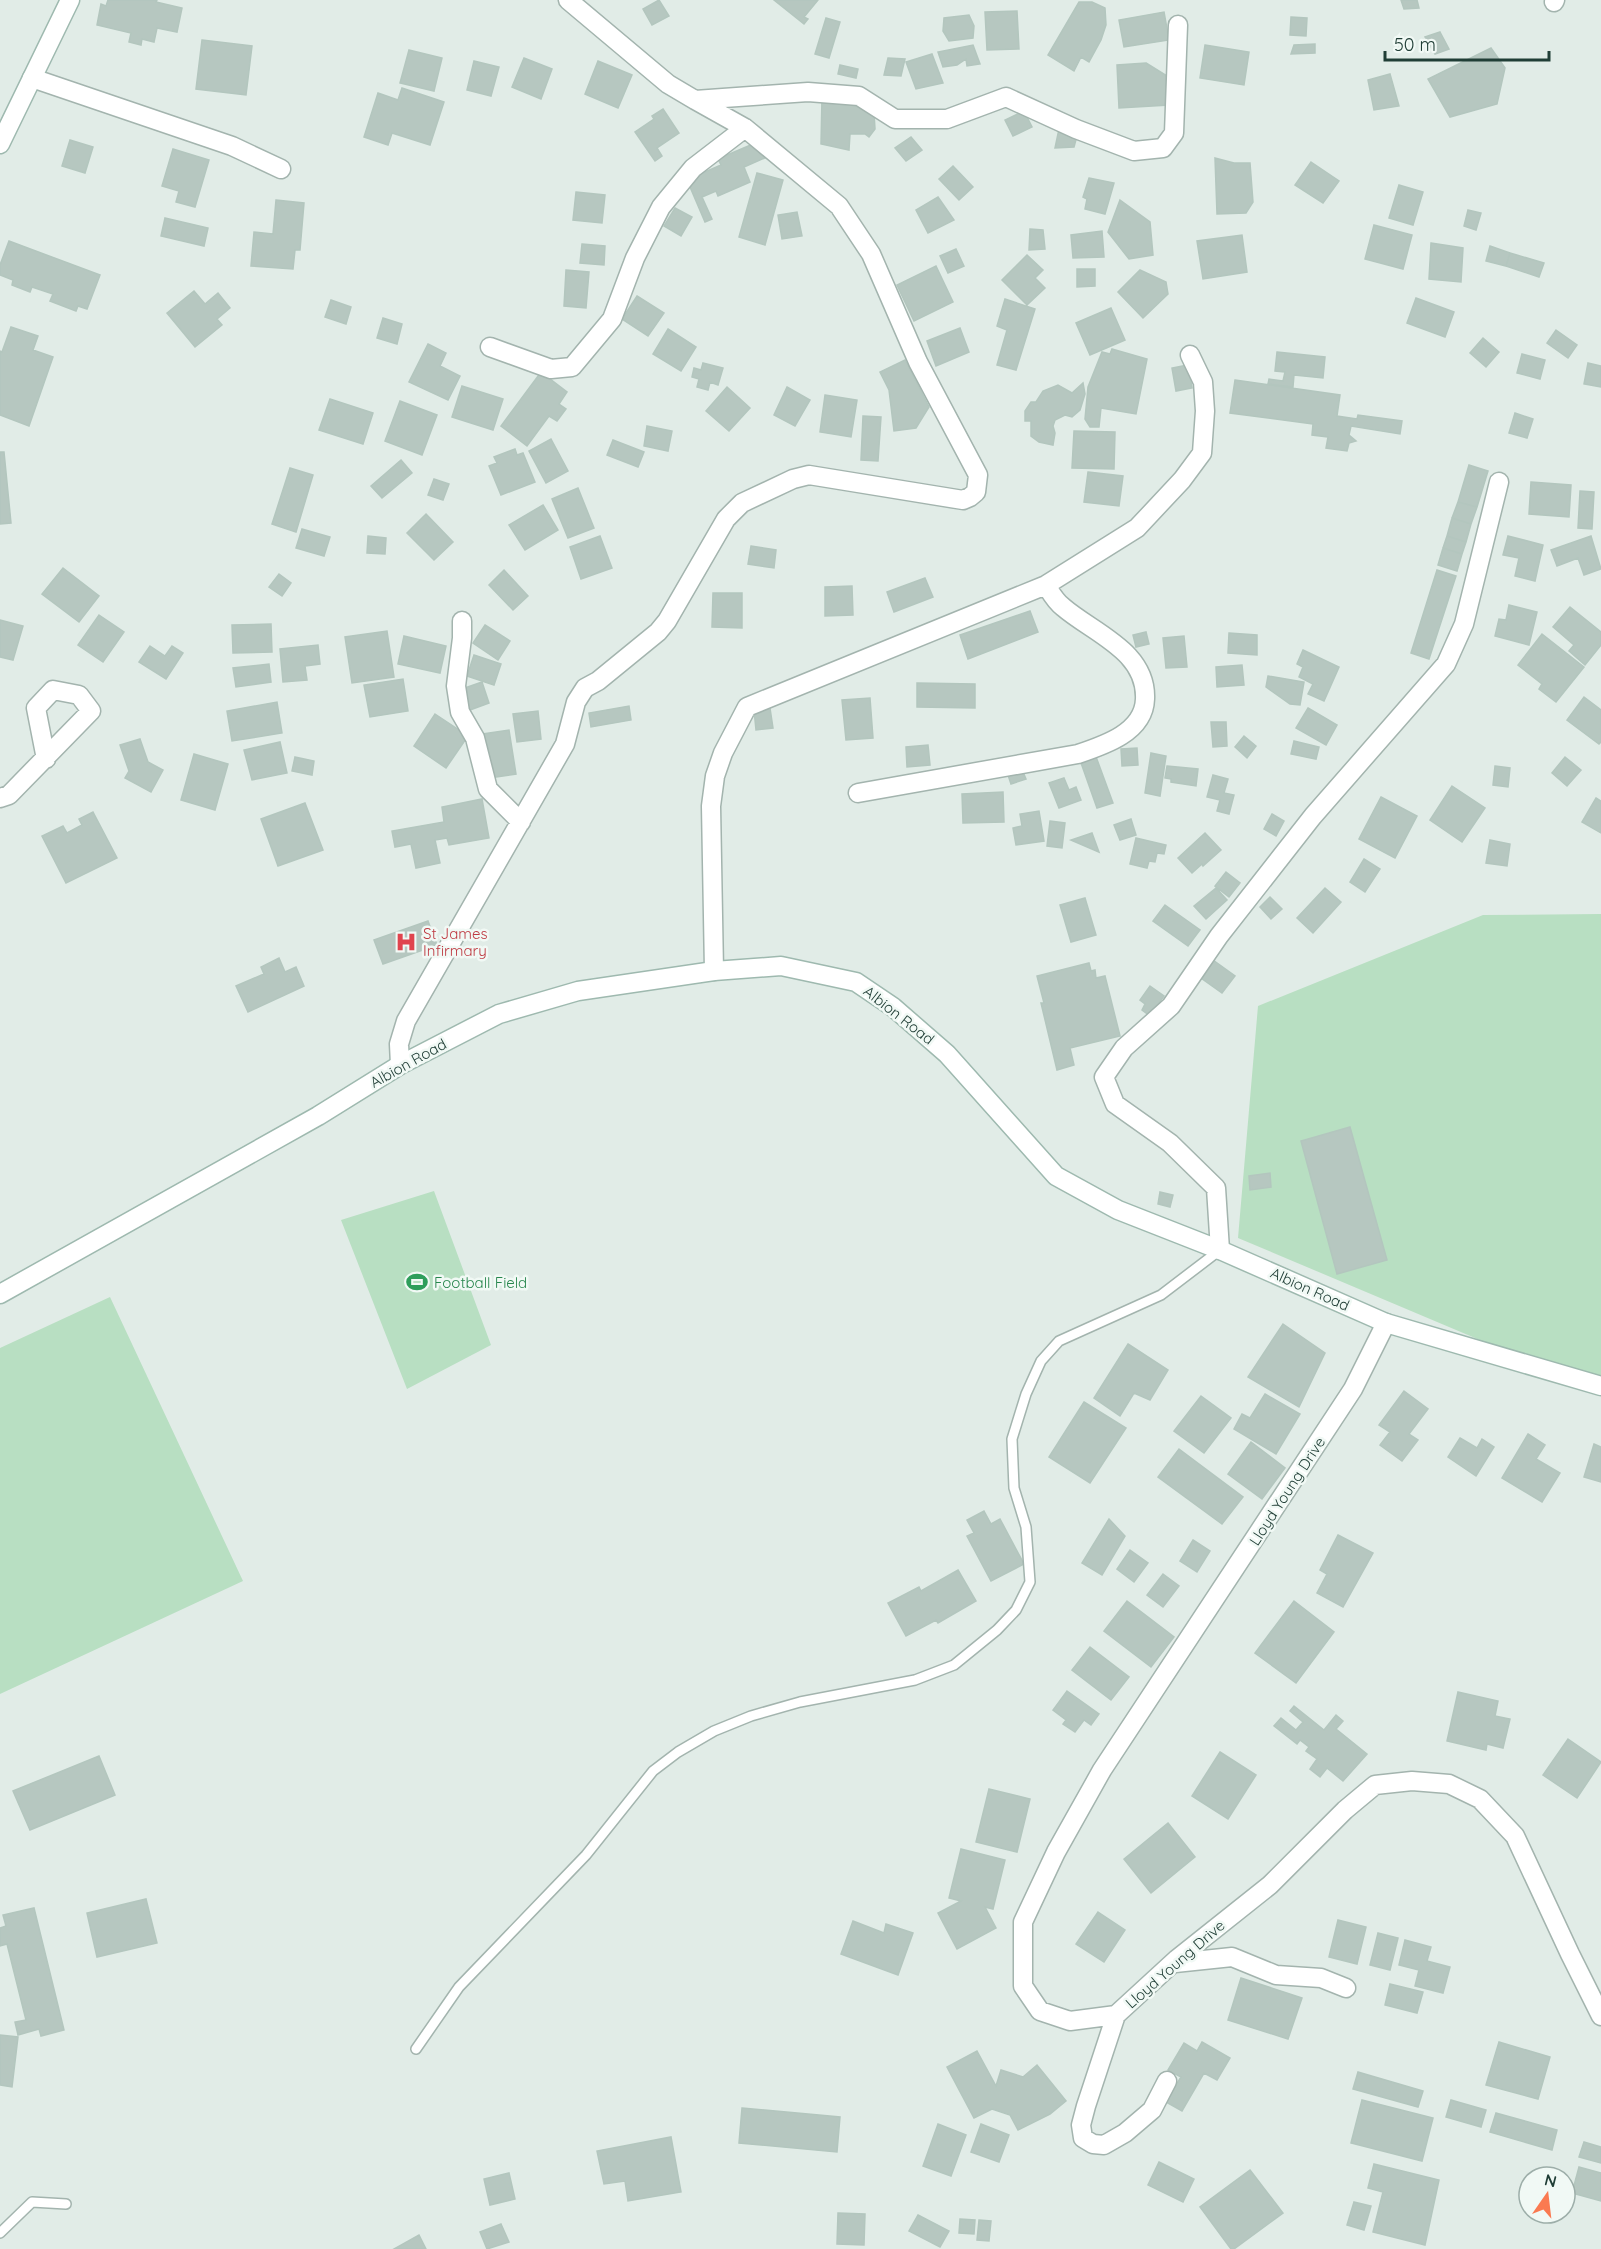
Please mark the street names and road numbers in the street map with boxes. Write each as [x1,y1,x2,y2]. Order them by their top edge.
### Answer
street label: Albion Road [860,982,938,1048]
street label: Albion Road [366,1034,450,1092]
street label: Albion Road [1268,1263,1352,1315]
street label: Lloyd Young Drive [1245,1433,1329,1549]
street label: Lloyd Young Drive [1121,1916,1229,2012]

